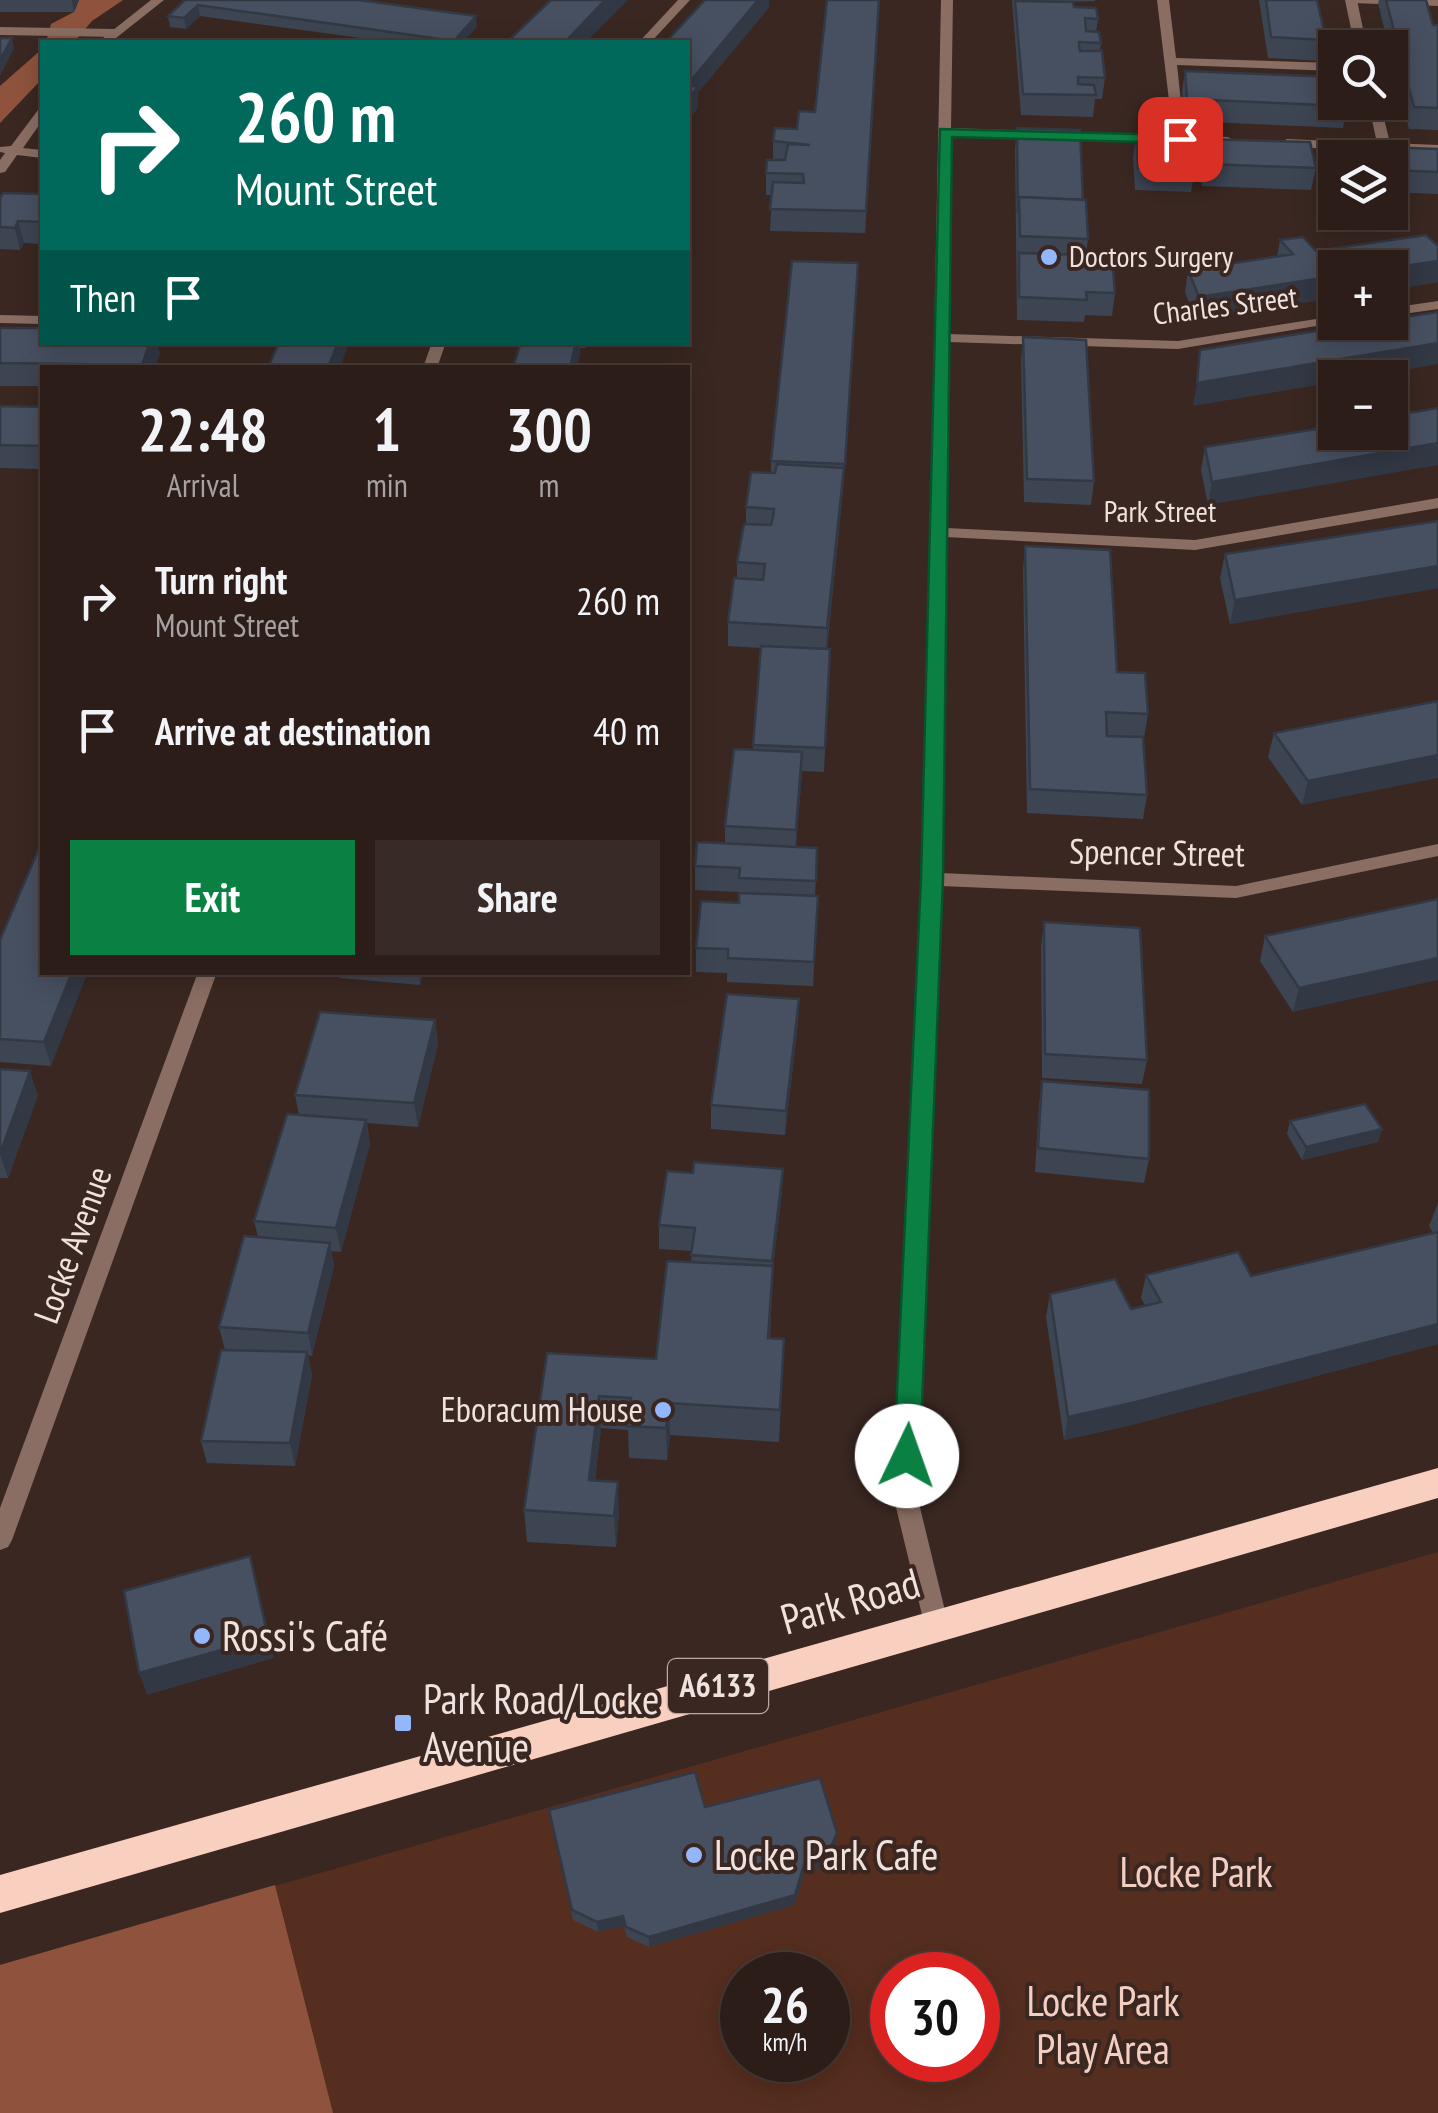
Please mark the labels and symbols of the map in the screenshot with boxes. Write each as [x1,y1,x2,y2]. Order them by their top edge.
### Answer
pin [1138,97,1223,182]
place label: Doctors Surgery [1069,236,1234,275]
marker: Doctors Surgery [1038,246,1060,268]
street label: Charles Street [1150,276,1300,333]
street label: Park Street [1104,491,1217,530]
street label: Spencer Street [1069,827,1246,877]
street label: Locke Avenue [23,1160,122,1329]
place label: Eboracum House [441,1386,643,1432]
marker: Eboracum House [652,1399,674,1421]
position arrow [855,1404,959,1508]
street label: Park Road [774,1555,926,1647]
place label: Rossi's Café [222,1608,388,1663]
marker: Rossi's Café [191,1625,213,1647]
road number: A6133 [668,1659,768,1713]
place label: Park Road/Locke Avenue [423,1671,659,1774]
marker: Park Road/Locke Avenue [392,1712,414,1734]
place label: Locke Park Cafe [714,1827,938,1882]
marker: Locke Park Cafe [683,1844,705,1866]
park label: Locke Park [1119,1844,1273,1899]
speed limit sign: 30 [870,1952,1000,2082]
park label: Locke Park Play Area [1026,1973,1180,2076]

